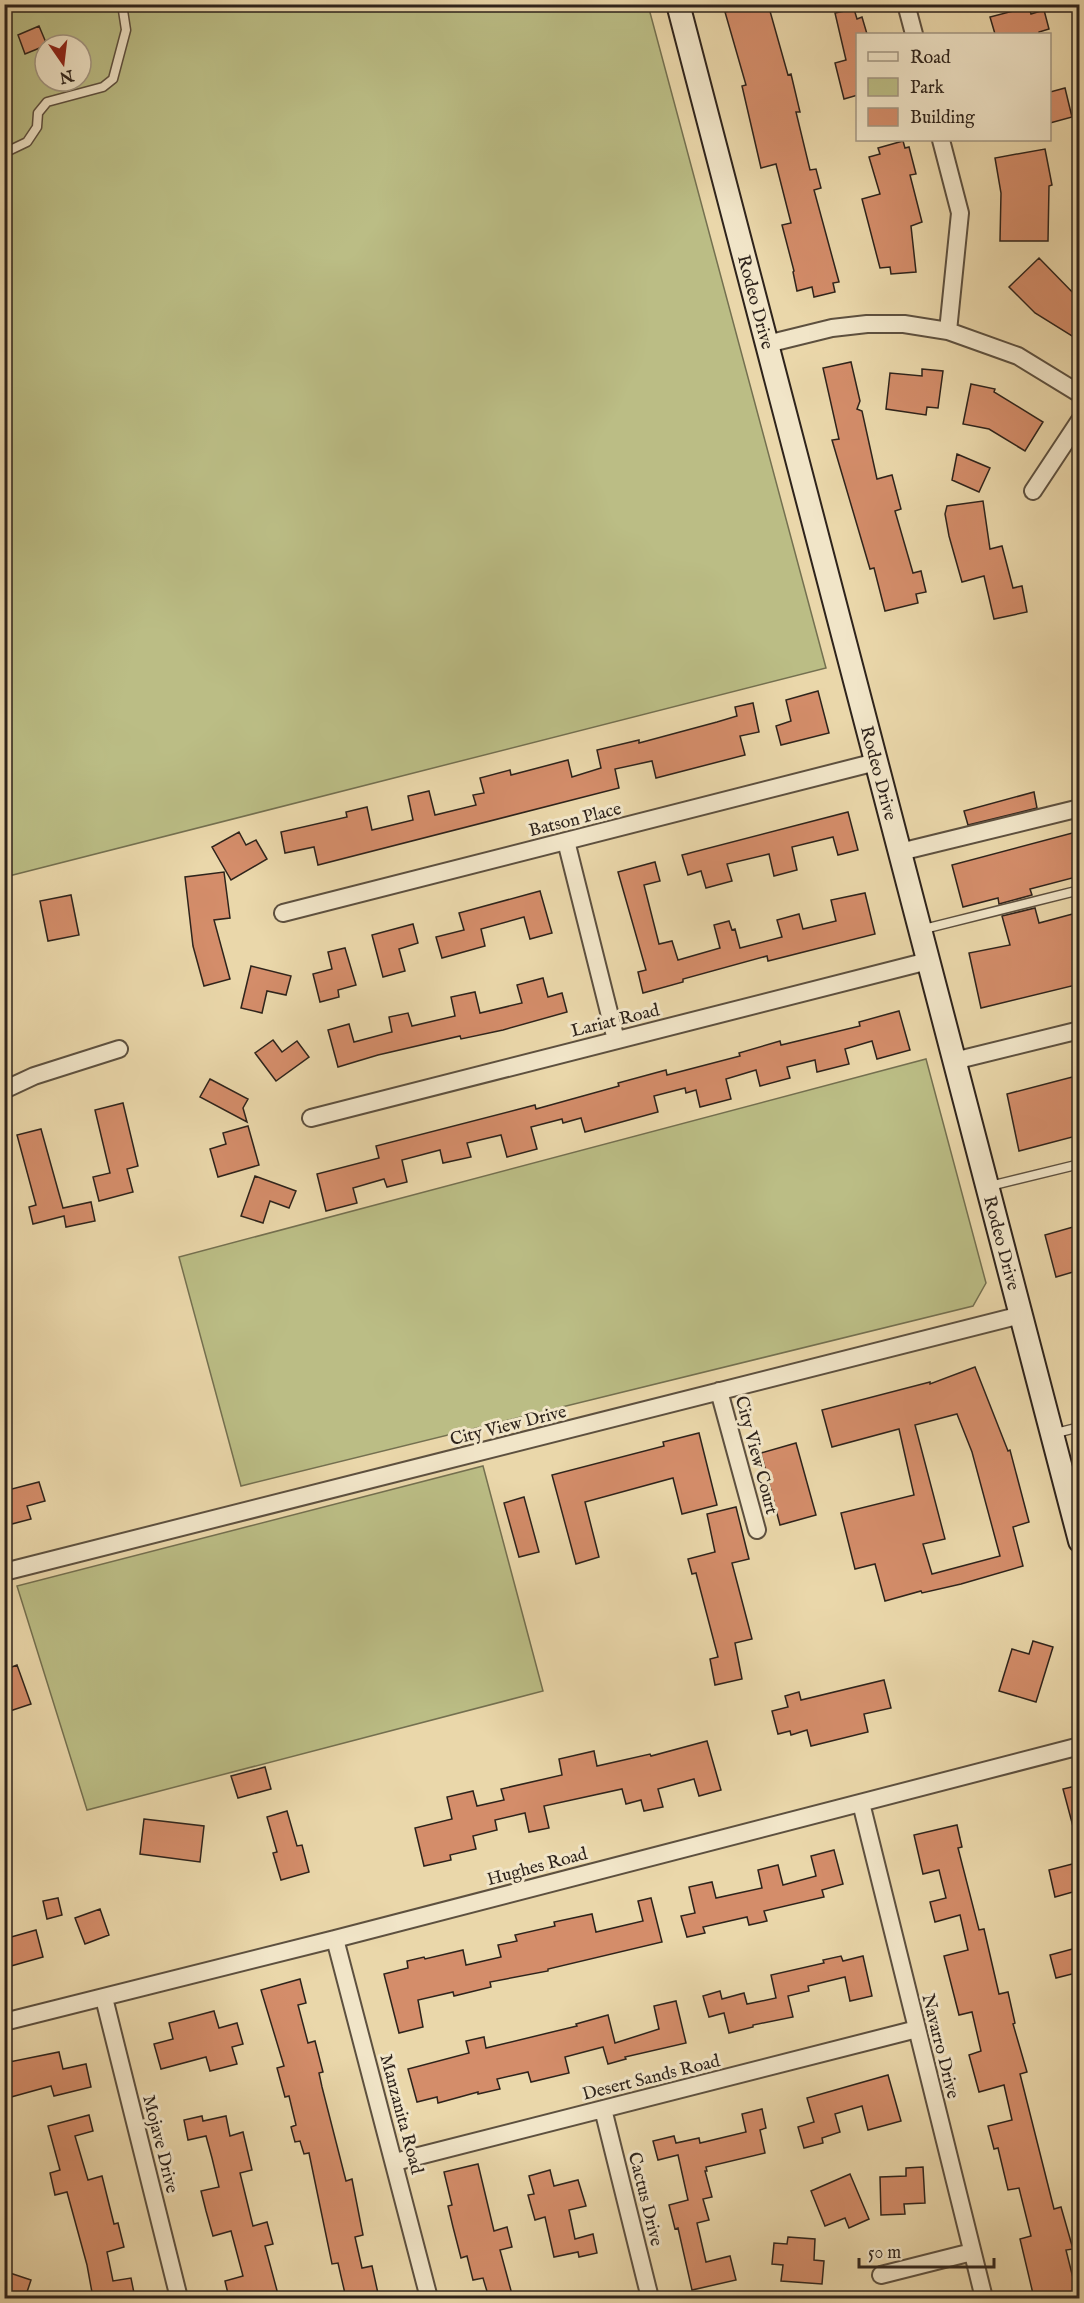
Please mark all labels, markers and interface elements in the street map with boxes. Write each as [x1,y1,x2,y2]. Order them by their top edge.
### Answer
north arrow [33,33,93,93]
legend [856,33,1051,141]
text: Road [910,47,951,70]
text: N [57,64,76,87]
text: Park [910,77,945,100]
text: Building [910,107,975,130]
street label: Rodeo Drive [731,253,778,352]
street label: Rodeo Drive [854,724,901,823]
street label: Batson Place [527,798,624,843]
street label: Lariat Road [569,999,662,1044]
street label: Rodeo Drive [977,1194,1024,1293]
street label: City View Court [729,1394,782,1517]
street label: City View Drive [448,1401,569,1452]
street label: Hughes Road [485,1843,591,1892]
street label: Navarro Drive [915,1992,964,2101]
street label: Desert Sands Road [580,2050,723,2107]
street label: Manzanita Road [373,2052,428,2177]
street label: Mojave Drive [136,2093,183,2196]
street label: Cactus Drive [622,2150,667,2249]
scale bar [859,2231,994,2269]
text: 50 m [868,2242,901,2265]

